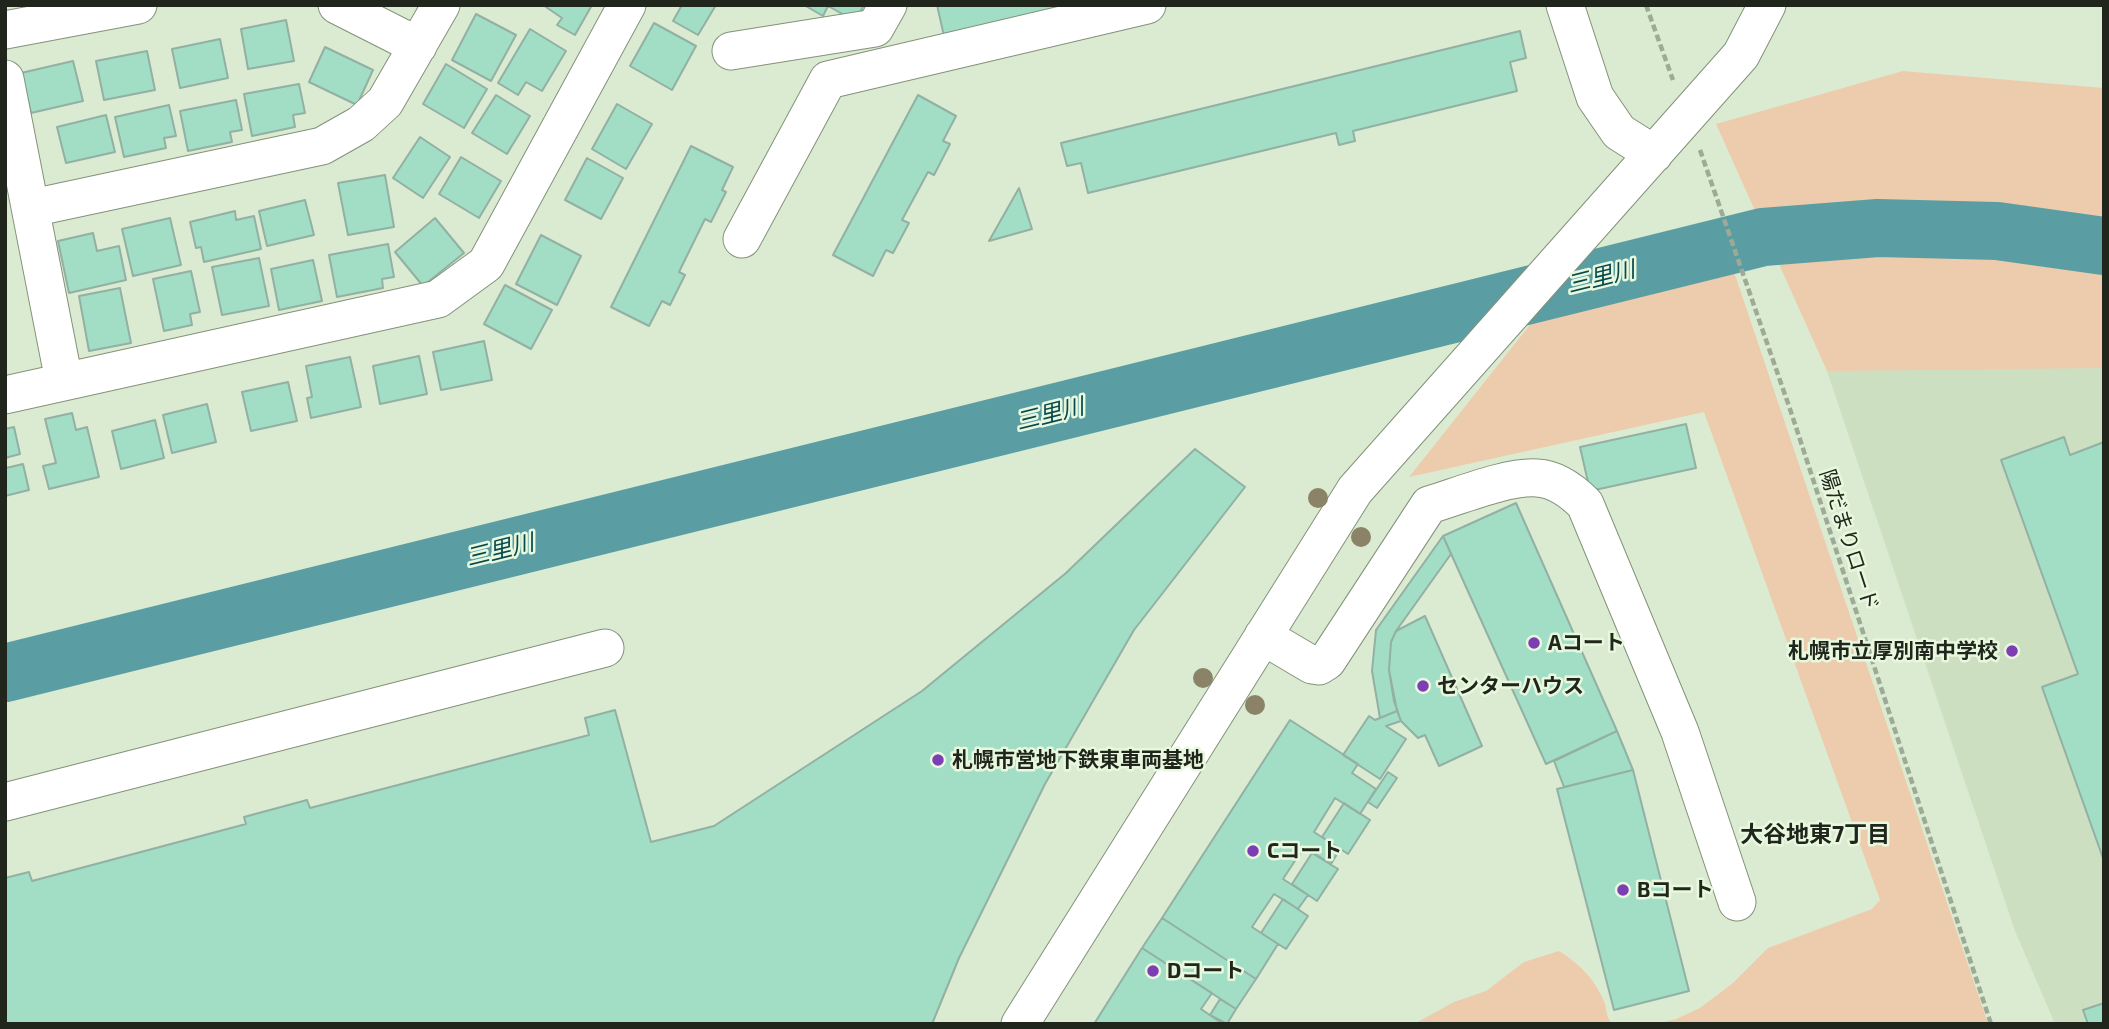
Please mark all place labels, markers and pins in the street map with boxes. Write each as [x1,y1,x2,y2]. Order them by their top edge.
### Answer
place label: Aコート [1548,630,1625,656]
marker: Aコート [1526,635,1542,651]
place label: 札幌市立厚別南中学校 [1788,638,1998,664]
marker: 札幌市立厚別南中学校 [2004,643,2020,659]
place label: センターハウス [1437,673,1584,699]
marker: センターハウス [1415,678,1431,694]
place label: 札幌市営地下鉄東車両基地 [952,747,1204,773]
marker: 札幌市営地下鉄東車両基地 [930,752,946,768]
place label: Cコート [1267,838,1342,864]
marker: Cコート [1245,843,1261,859]
place label: Bコート [1637,877,1713,903]
marker: Bコート [1615,882,1631,898]
place label: Dコート [1167,958,1244,984]
marker: Dコート [1145,963,1161,979]

